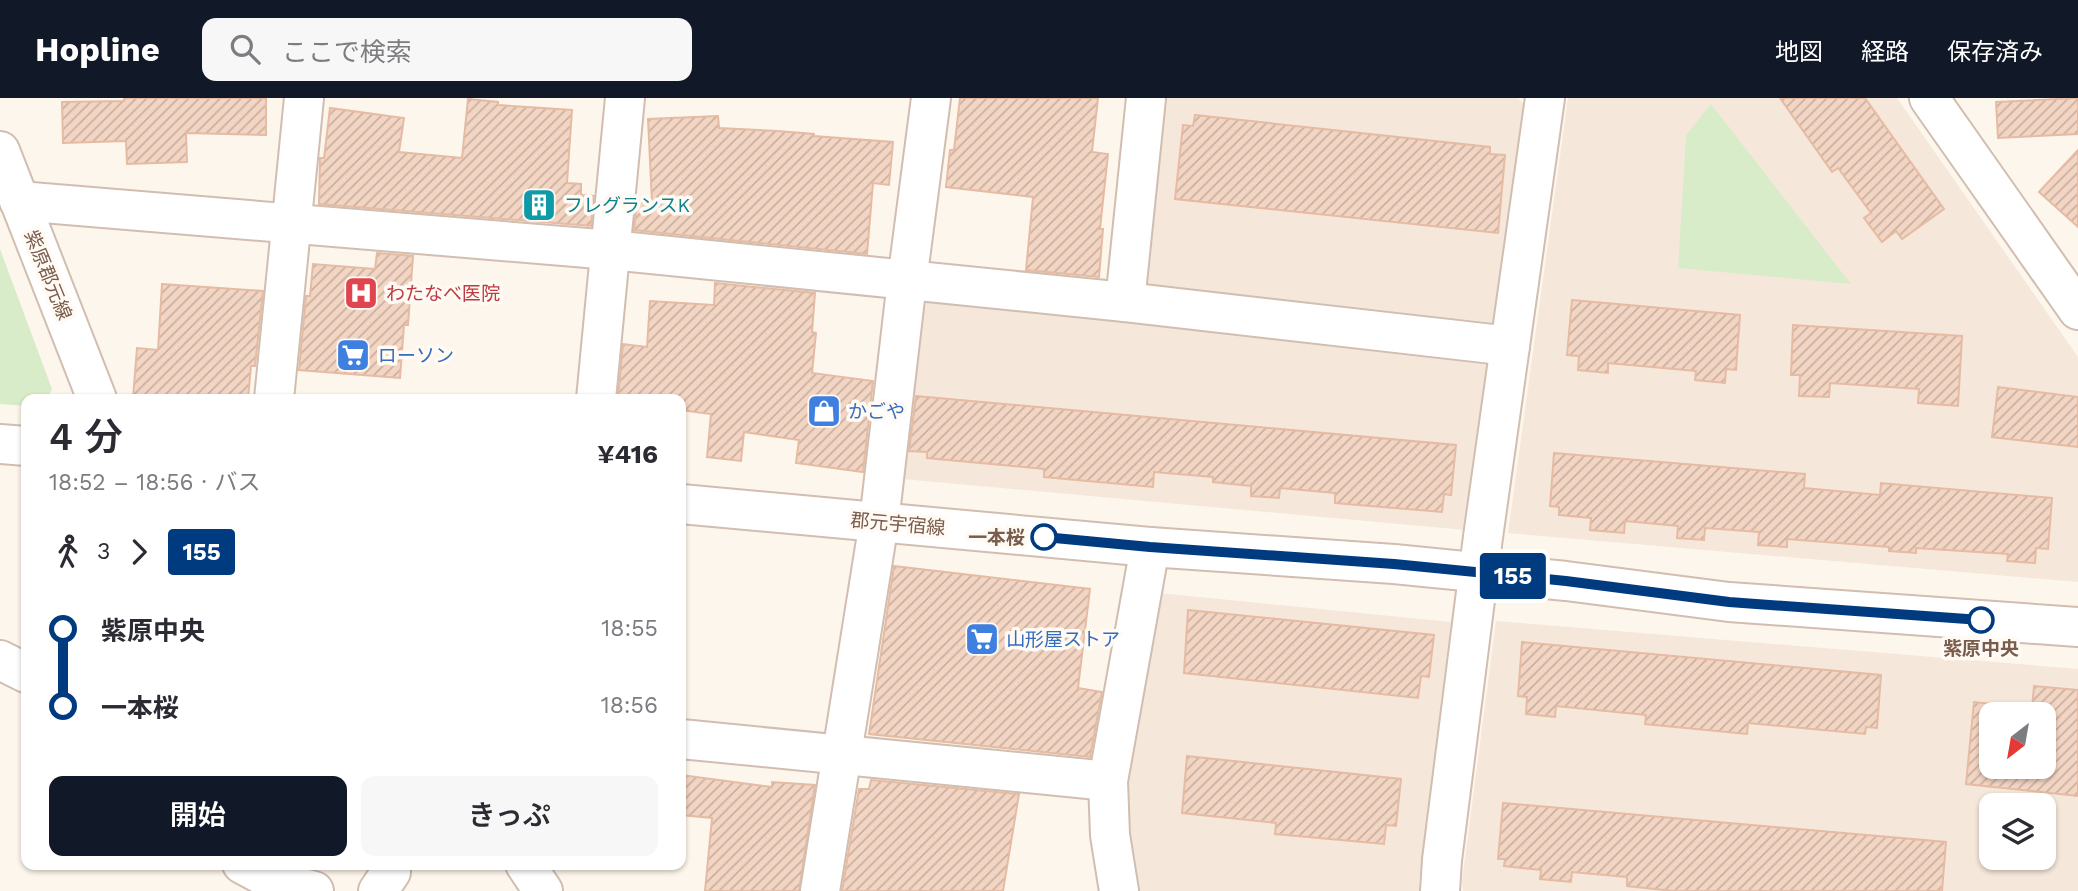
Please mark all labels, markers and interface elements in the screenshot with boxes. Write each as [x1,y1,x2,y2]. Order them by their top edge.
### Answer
search box [202,18,692,81]
text: Hopline [35,30,160,69]
icon: search [226,30,264,68]
text: ここで検索 [282,37,412,67]
text: 地図 [1775,38,1823,66]
text: 経路 [1861,38,1909,66]
text: 保存済み [1947,38,2043,66]
building icon: フレグランスK [520,186,558,224]
place label: フレグランスK [564,194,690,217]
street label: 紫原郡元線 [20,227,76,323]
hospital icon: わたなべ医院 [342,274,380,312]
place label: わたなべ医院 [386,282,500,305]
supermarket icon: ローソン [334,336,372,374]
place label: ローソン [378,344,454,367]
shop icon: かごや [805,392,843,430]
place label: かごや [848,400,905,423]
text: 4 分 [49,415,123,459]
text: ¥416 [597,439,658,469]
text: 18:52 – 18:56 · バス [49,469,260,496]
street label: 郡元宇宿線 [850,508,946,540]
marker: 一本桜 [1031,524,1057,550]
place label: 一本桜 [968,526,1025,549]
icon: walk [49,533,87,571]
icon: forward [120,533,158,571]
text: 3 [97,538,110,565]
text: 155 [182,538,221,566]
line badge: 155 [1473,553,1553,599]
text: 155 [1494,562,1532,590]
marker: 紫原中央 [1968,607,1994,633]
text: 18:55 [601,615,658,642]
text: 紫原中央 [101,616,205,646]
supermarket icon: 山形屋ストア [963,620,1001,658]
place label: 山形屋ストア [1006,628,1120,651]
place label: 紫原中央 [1943,637,2019,660]
text: 18:56 [601,692,658,719]
text: 一本桜 [101,693,179,723]
north arrow [1979,702,2056,779]
map controls [1979,702,2056,870]
button: 開始 [49,776,347,856]
button: きっぷ [361,776,658,856]
button: layers [1979,793,2056,870]

